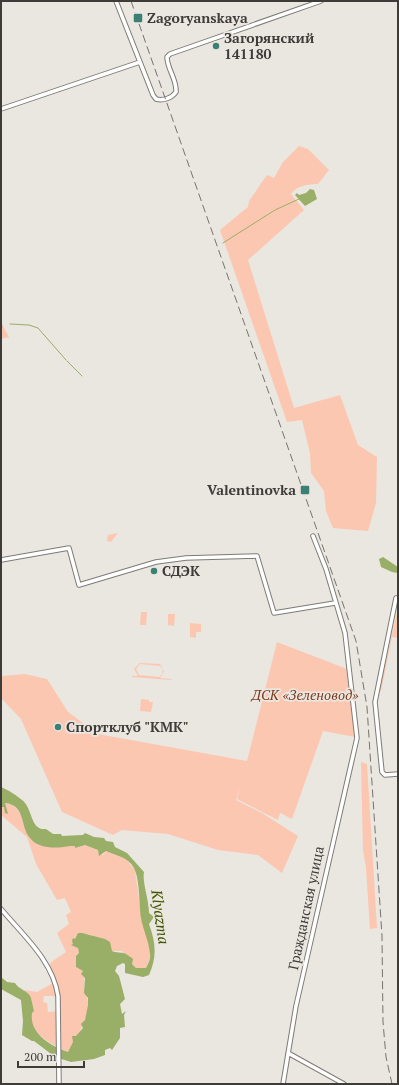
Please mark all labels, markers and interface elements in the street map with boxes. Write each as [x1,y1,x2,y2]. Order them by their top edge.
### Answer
place label: Zagoryanskaya [147,8,248,27]
marker: Zagoryanskaya [132,12,144,24]
place label: Загорянский 141180 [224,28,314,63]
marker: Загорянский 141180 [211,41,221,51]
place label: Valentinovka [207,480,296,499]
marker: Valentinovka [299,484,311,496]
place label: СДЭК [162,561,200,580]
marker: СДЭК [149,566,159,576]
park label: ДСК «Зеленовод» [250,685,359,704]
place label: Спортклуб "КМК" [66,717,189,736]
marker: Спортклуб "КМК" [53,722,63,732]
street label: Гражданская улица [283,844,328,972]
water label: Klyazma [147,887,175,945]
scale bar [18,1043,84,1069]
text: 200 m [24,1049,57,1064]

